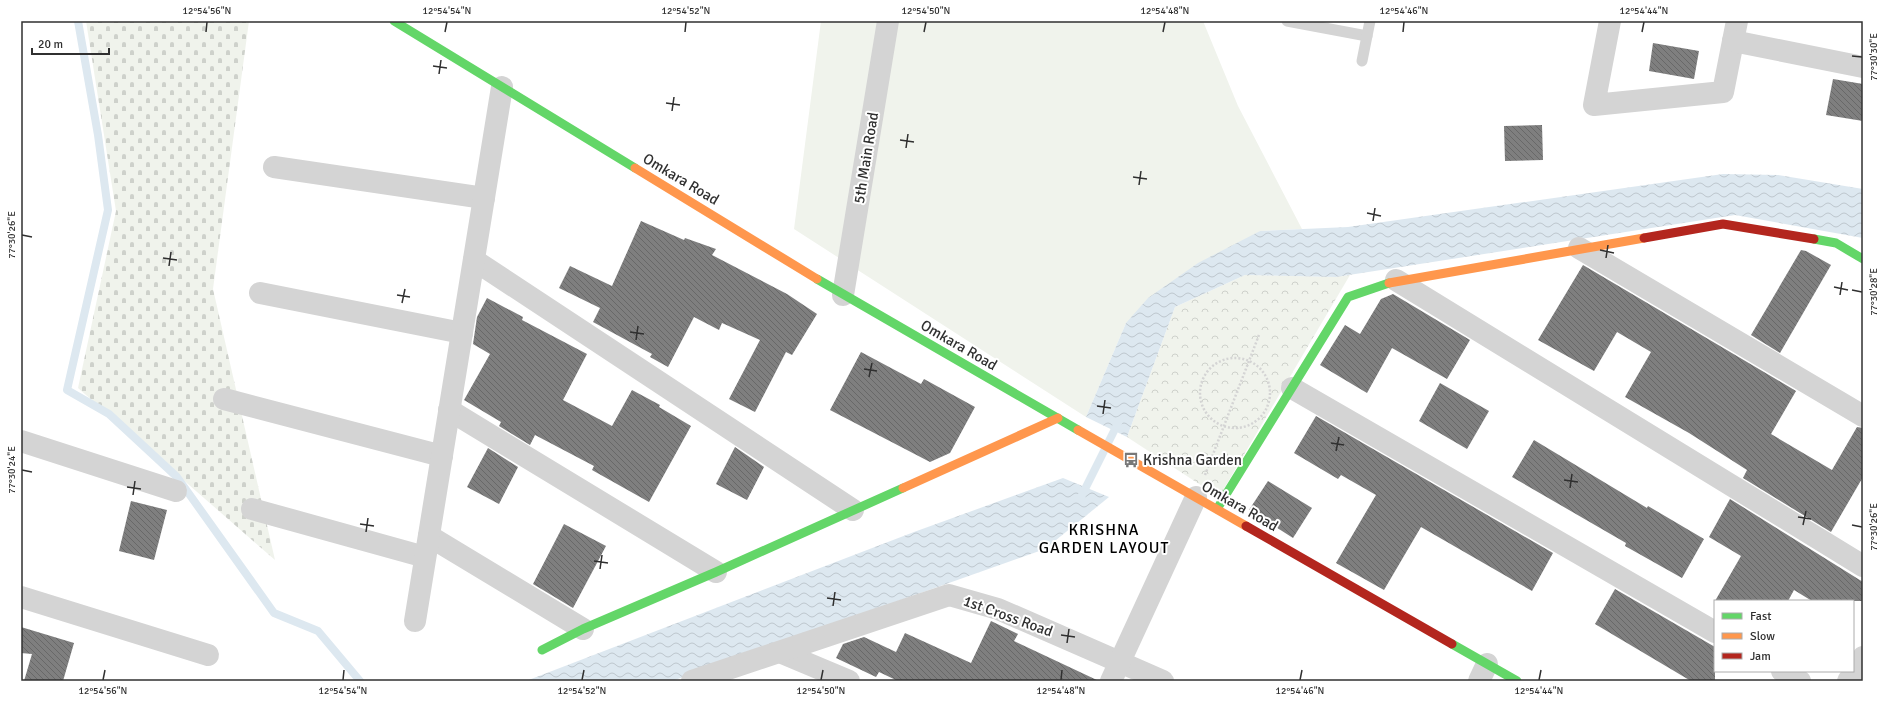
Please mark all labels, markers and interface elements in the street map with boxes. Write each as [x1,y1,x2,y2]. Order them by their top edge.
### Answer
text: 12°54'56"N [183,5,231,17]
text: 12°54'54"N [423,5,471,17]
text: 12°54'52"N [662,5,710,17]
text: 12°54'50"N [902,5,950,17]
text: 12°54'48"N [1141,5,1189,17]
text: 12°54'46"N [1380,5,1428,17]
text: 12°54'44"N [1620,5,1668,17]
scale bar [32,30,109,56]
text: 77°30'30"E [1868,33,1880,81]
text: 20 m [38,37,63,52]
street label: 5th Main Road [850,111,882,205]
street label: Omkara Road [640,149,722,209]
text: 77°30'26"E [6,211,18,259]
text: 77°30'28"E [1868,268,1880,316]
street label: Omkara Road [918,316,1001,374]
text: 77°30'24"E [6,446,18,494]
bus stop icon: Krishna Garden [1122,451,1140,469]
place label: Krishna Garden [1143,451,1242,469]
street label: Omkara Road [1199,477,1282,535]
text: 77°30'26"E [1868,503,1880,551]
district label: KRISHNA GARDEN LAYOUT [1039,520,1169,558]
street label: 1st Cross Road [961,591,1055,641]
legend [1714,600,1854,672]
text: Fast [1750,609,1771,624]
text: Slow [1750,629,1775,644]
text: Jam [1750,649,1771,664]
text: 12°54'56"N [79,685,127,697]
text: 12°54'54"N [319,685,367,697]
text: 12°54'52"N [558,685,606,697]
text: 12°54'50"N [797,685,845,697]
text: 12°54'48"N [1037,685,1085,697]
text: 12°54'46"N [1276,685,1324,697]
text: 12°54'44"N [1515,685,1563,697]

